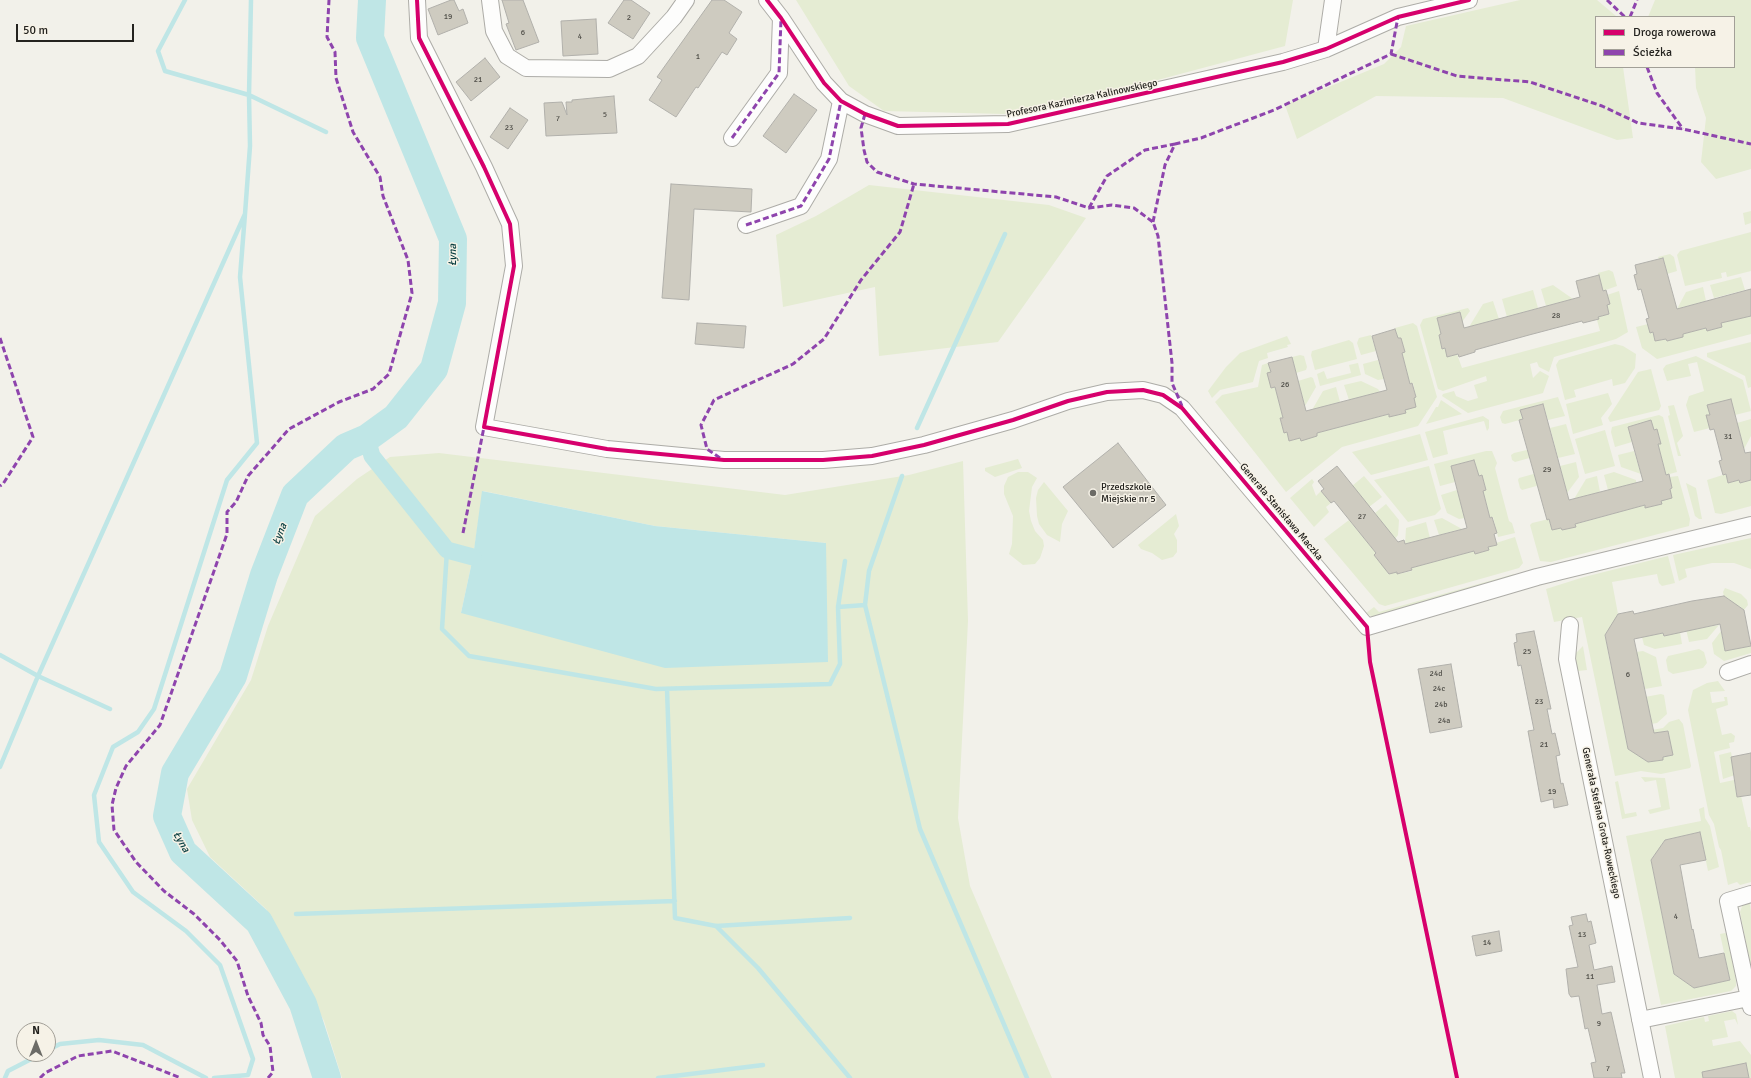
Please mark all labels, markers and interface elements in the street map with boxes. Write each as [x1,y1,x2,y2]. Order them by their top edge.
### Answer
house number: 19 [444,12,452,22]
house number: 2 [627,13,631,23]
scale bar [18,16,136,42]
legend [1595,16,1735,68]
text: 50 m [23,23,48,38]
text: Droga rowerowa [1633,25,1716,40]
house number: 6 [521,28,525,38]
house number: 4 [578,32,582,42]
text: Ścieżka [1633,45,1672,60]
house number: 1 [696,52,700,62]
house number: 21 [474,75,482,85]
street label: Profesora Kazimierza Kalinowskiego [1005,77,1159,121]
house number: 5 [603,110,607,120]
house number: 7 [556,114,560,124]
house number: 23 [505,123,513,133]
water label: Łyna [446,244,460,266]
house number: 28 [1552,311,1560,321]
house number: 26 [1281,380,1289,390]
house number: 31 [1724,432,1732,442]
street label: Generała Stanisława Maczka [1237,461,1325,563]
house number: 29 [1543,465,1551,475]
place label: Przedszkole Miejskie nr 5 [1101,481,1156,504]
marker: Przedszkole Miejskie nr 5 [1088,488,1098,498]
house number: 27 [1358,512,1366,522]
water label: Łyna [270,521,290,547]
house number: 25 [1523,647,1531,657]
house number: 24d [1430,669,1442,679]
house number: 6 [1626,670,1630,680]
house number: 24c [1433,684,1445,694]
house number: 23 [1535,697,1543,707]
house number: 24b [1435,700,1447,710]
house number: 24a [1438,716,1450,726]
house number: 21 [1540,740,1548,750]
street label: Generała Stefana Grota-Roweckiego [1579,746,1623,900]
house number: 19 [1548,787,1556,797]
water label: Łyna [170,829,192,855]
house number: 4 [1674,912,1678,922]
house number: 13 [1578,930,1586,940]
house number: 14 [1483,938,1491,948]
house number: 11 [1586,972,1594,982]
house number: 9 [1597,1019,1601,1029]
north arrow [16,1022,56,1062]
text: N [32,1024,40,1037]
house number: 7 [1606,1064,1610,1074]

